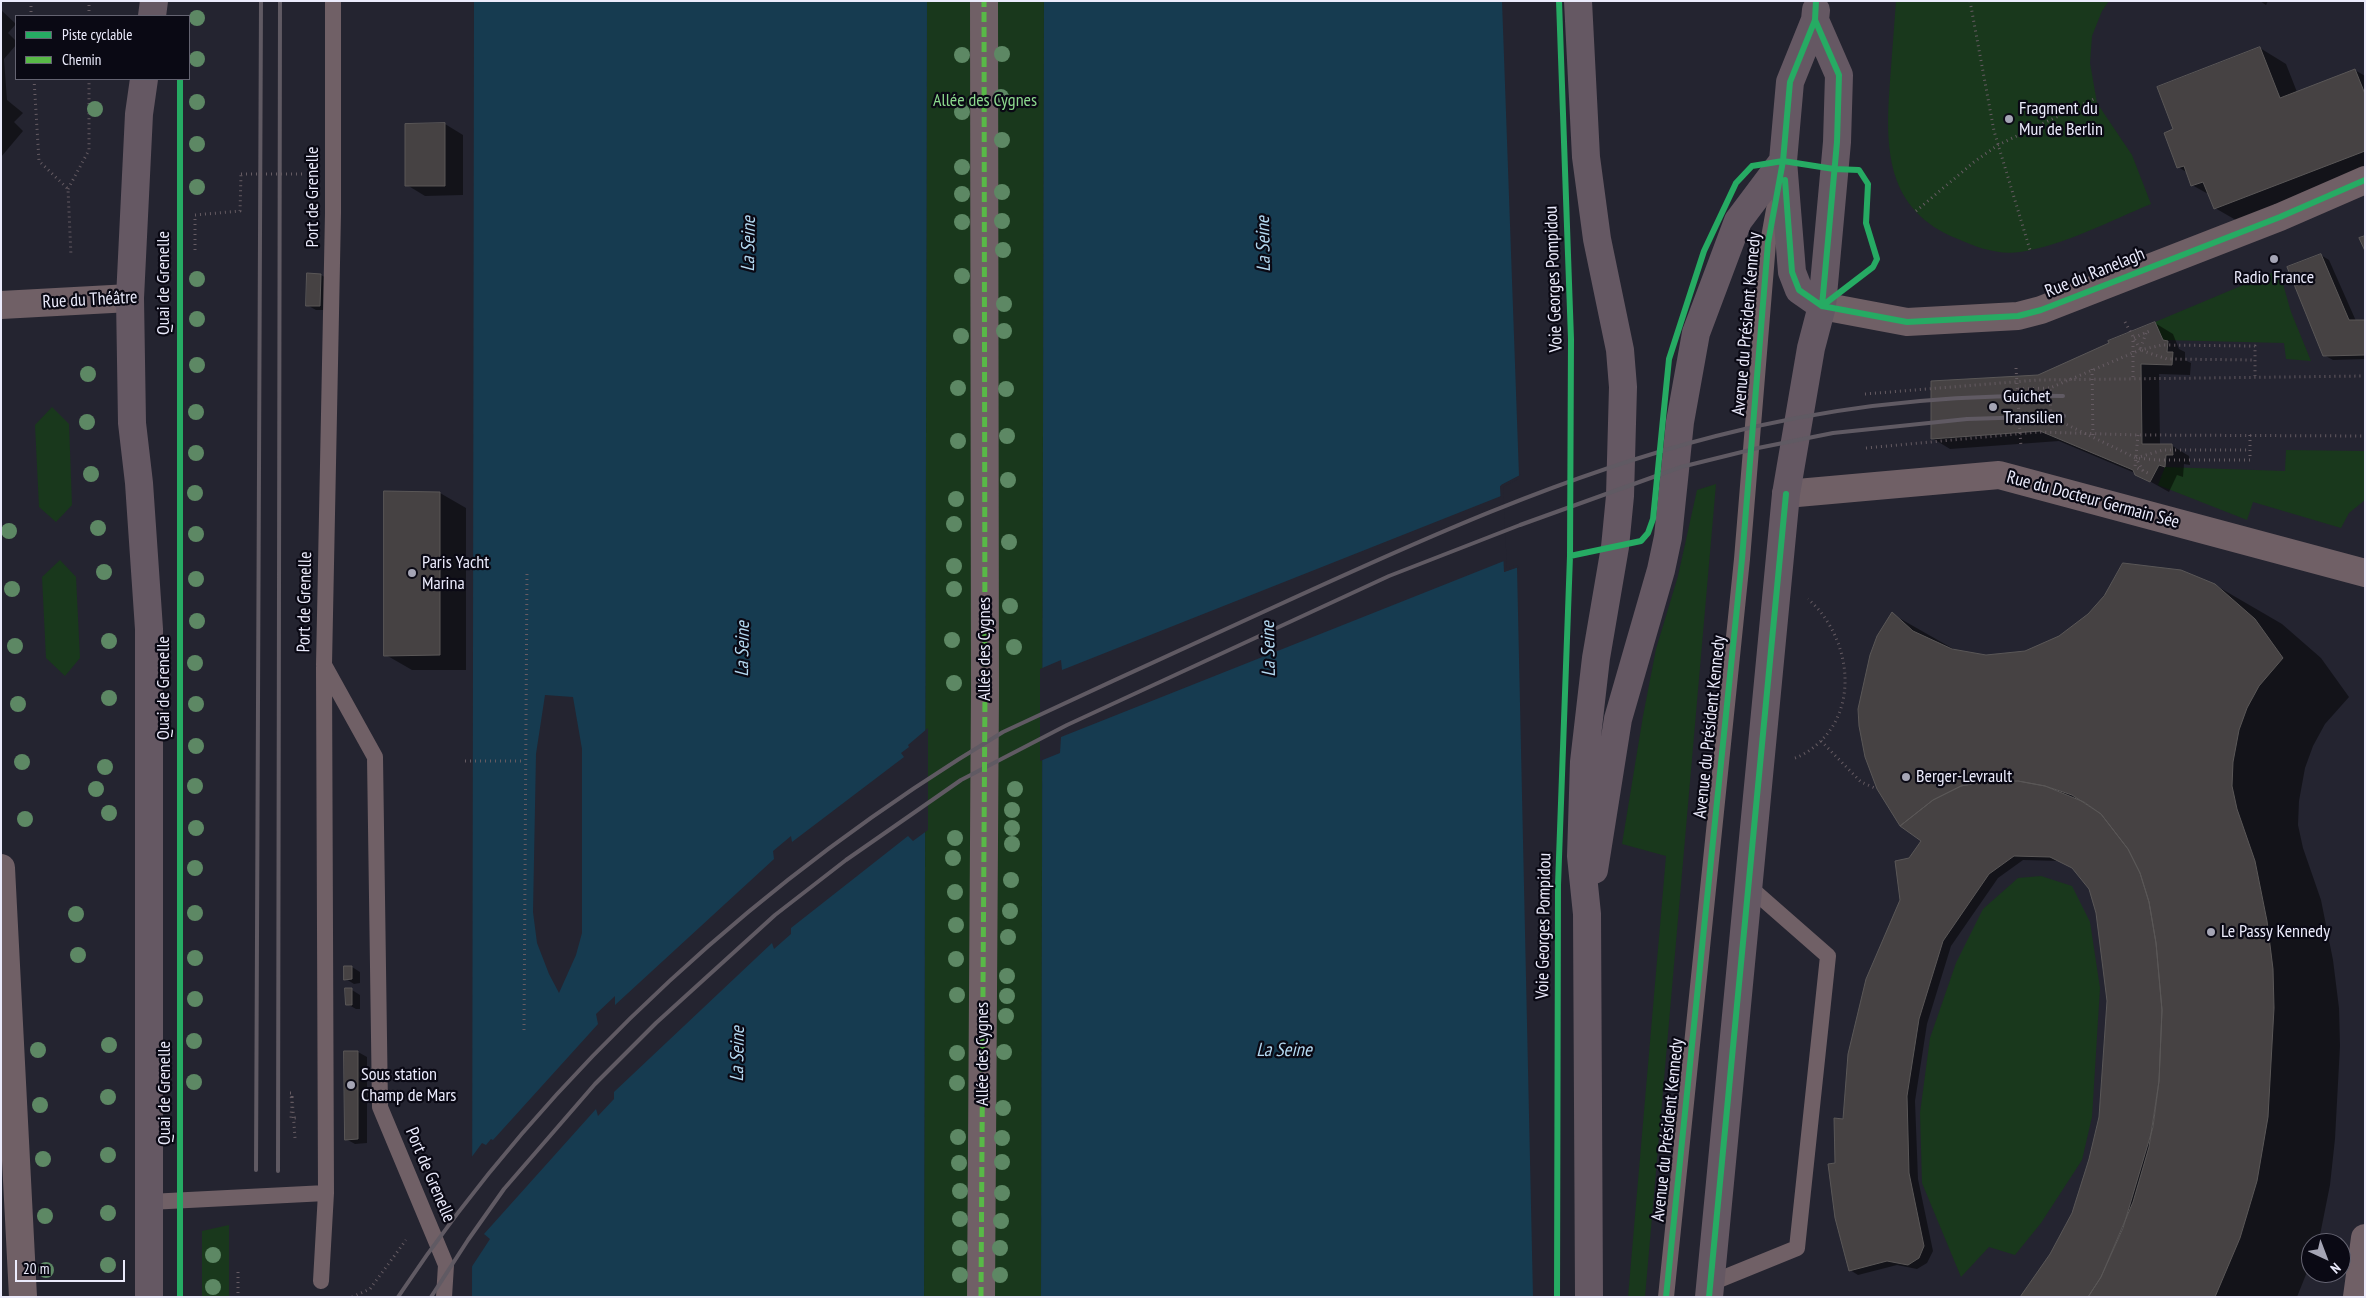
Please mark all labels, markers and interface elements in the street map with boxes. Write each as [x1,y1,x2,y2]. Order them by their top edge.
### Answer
legend [15,15,190,80]
text: Piste cyclable [62,25,132,44]
text: Chemin [62,50,101,69]
park label: Allée des Cygnes [933,90,1037,112]
place label: Fragment du Mur de Berlin [2019,98,2103,140]
marker: Fragment du Mur de Berlin [2003,113,2015,125]
street label: Port de Grenelle [302,147,324,247]
street label: Voie Georges Pompidou [1541,205,1567,353]
water label: La Seine [737,216,761,272]
water label: La Seine [1252,216,1276,272]
street label: Quai de Grenelle [153,231,175,335]
street label: Avenue du Président Kennedy [1728,231,1766,417]
street label: Rue du Ranelagh [2042,243,2148,303]
marker: Radio France [2268,253,2280,265]
place label: Radio France [2234,267,2314,289]
street label: Rue du Théâtre [42,287,138,313]
place label: Guichet Transilien [2003,386,2063,428]
marker: Guichet Transilien [1987,401,1999,413]
street label: Rue du Docteur Germain Sée [2004,467,2182,533]
street label: Port de Grenelle [293,551,317,653]
place label: Paris Yacht Marina [422,552,489,594]
marker: Paris Yacht Marina [406,567,418,579]
street label: Allée des Cygnes [974,597,996,701]
water label: La Seine [731,621,755,677]
water label: La Seine [1257,621,1281,677]
street label: Avenue du Président Kennedy [1690,634,1730,820]
street label: Quai de Grenelle [153,636,175,740]
place label: Berger-Levrault [1916,766,2012,788]
marker: Berger-Levrault [1900,771,1912,783]
street label: Voie Georges Pompidou [1532,853,1556,999]
place label: Le Passy Kennedy [2221,921,2330,943]
marker: Le Passy Kennedy [2205,926,2217,938]
street label: Allée des Cygnes [972,1002,994,1106]
water label: La Seine [726,1026,750,1082]
street label: Avenue du Président Kennedy [1648,1037,1688,1223]
water label: La Seine [1256,1040,1312,1062]
street label: Quai de Grenelle [154,1041,176,1145]
place label: Sous station Champ de Mars [361,1064,456,1106]
marker: Sous station Champ de Mars [345,1079,357,1091]
street label: Port de Grenelle [400,1124,460,1226]
north arrow [2301,1233,2351,1283]
scale bar [18,1250,128,1282]
text: 20 m [23,1259,49,1278]
text: N [2327,1259,2344,1277]

